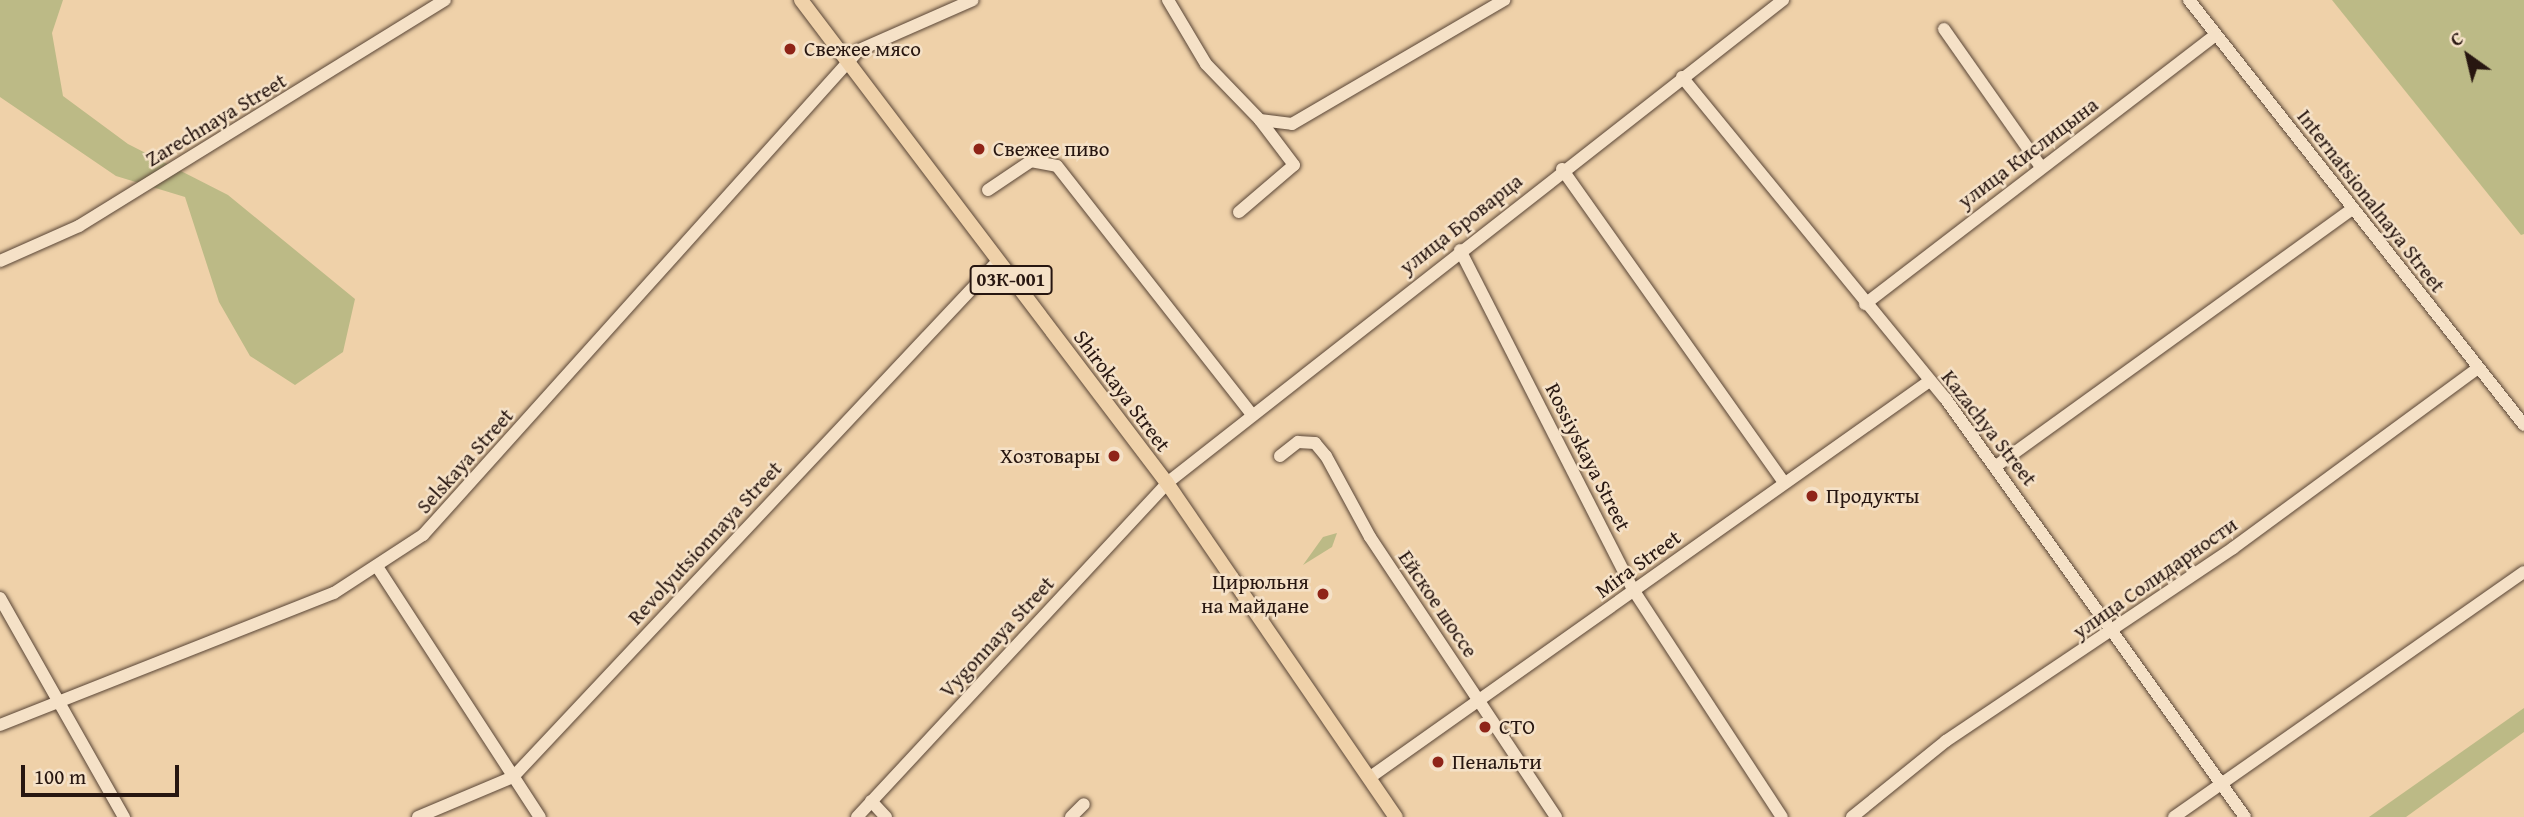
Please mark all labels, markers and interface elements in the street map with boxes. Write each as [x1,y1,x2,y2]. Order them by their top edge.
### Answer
north arrow [2433,21,2503,91]
text: С [2444,24,2469,53]
place label: Свежее мясо [804,36,921,62]
marker: Свежее мясо [782,41,798,57]
street label: Zarechnaya Street [141,68,291,172]
street label: улица Кислицына [1953,92,2103,214]
street label: Internatsionalnaya Street [2292,104,2450,298]
place label: Свежее пиво [993,136,1110,162]
marker: Свежее пиво [971,141,987,157]
street label: улица Броварца [1395,168,1527,280]
road number: 03К-001 [969,264,1053,296]
street label: Shirokaya Street [1068,325,1176,457]
street label: Kazachya Street [1936,365,2042,491]
street label: Rossiyskaya Street [1540,379,1636,535]
street label: Selskaya Street [411,403,519,519]
place label: Хозтовары [1000,443,1100,469]
marker: Хозтовары [1106,448,1122,464]
street label: Revolyutsionnaya Street [623,456,787,630]
place label: Продукты [1826,483,1920,509]
marker: Продукты [1804,488,1820,504]
street label: улица Солидарности [2068,512,2242,644]
street label: Mira Street [1590,525,1686,603]
street label: Ейское шоссе [1393,546,1483,662]
place label: Цирюльня на майдане [1201,569,1309,619]
street label: Vygonnaya Street [934,571,1060,703]
marker: Цирюльня на майдане [1315,586,1331,602]
place label: СТО [1499,714,1535,740]
marker: СТО [1477,719,1493,735]
place label: Пенальти [1452,749,1542,775]
scale bar [24,750,182,794]
marker: Пенальти [1430,754,1446,770]
text: 100 m [34,761,86,792]

